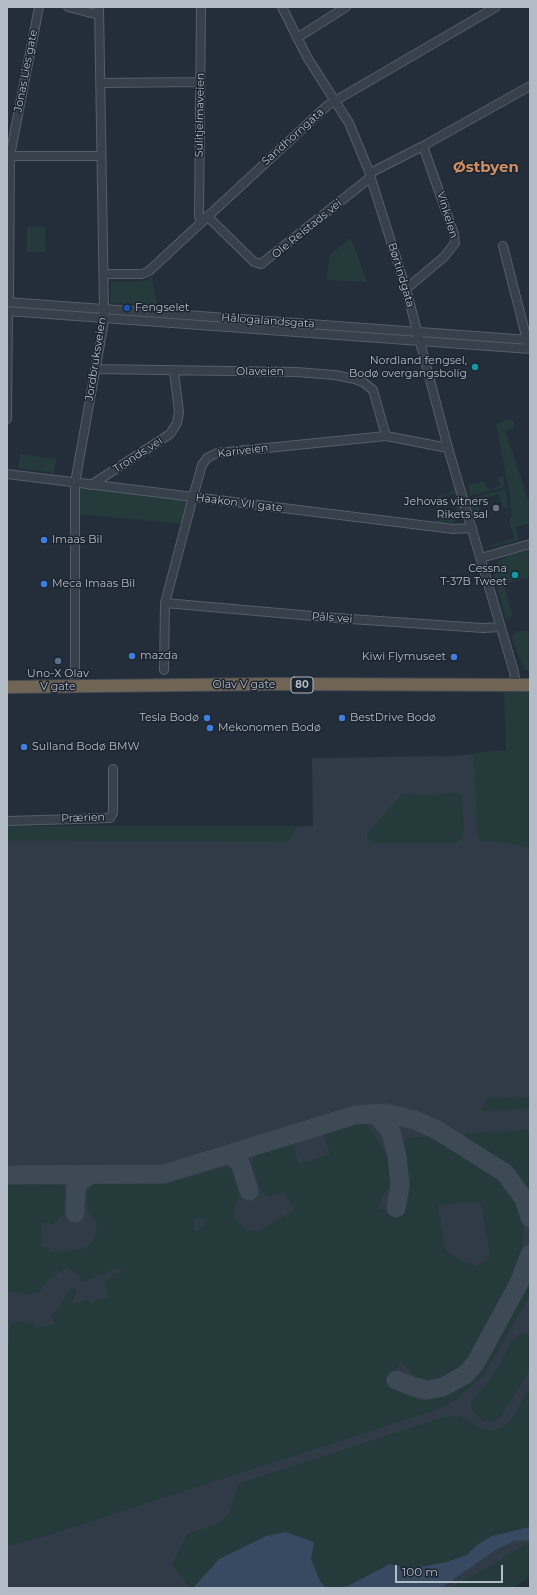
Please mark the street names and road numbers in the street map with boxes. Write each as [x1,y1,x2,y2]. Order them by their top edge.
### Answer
street label: Jonas Lies gate [12,29,40,113]
street label: Sulitjelmaveien [193,73,207,157]
street label: Sandhorngata [259,106,327,168]
street label: Vinkelen [434,190,460,240]
street label: Ole Reistads vei [269,197,345,261]
street label: Børtindgata [385,241,417,309]
street label: Hålogalandsgata [221,311,315,331]
street label: Jordbruksveien [83,316,109,402]
street label: Olaveien [236,365,284,379]
street label: Tronds vei [111,434,165,476]
street label: Kariveien [217,441,269,461]
street label: Haakon VII gate [195,491,283,515]
street label: Påls vei [311,610,353,626]
road number: 80 [291,677,313,693]
street label: Olav V gate [213,678,275,692]
street label: Prærien [61,811,105,825]

